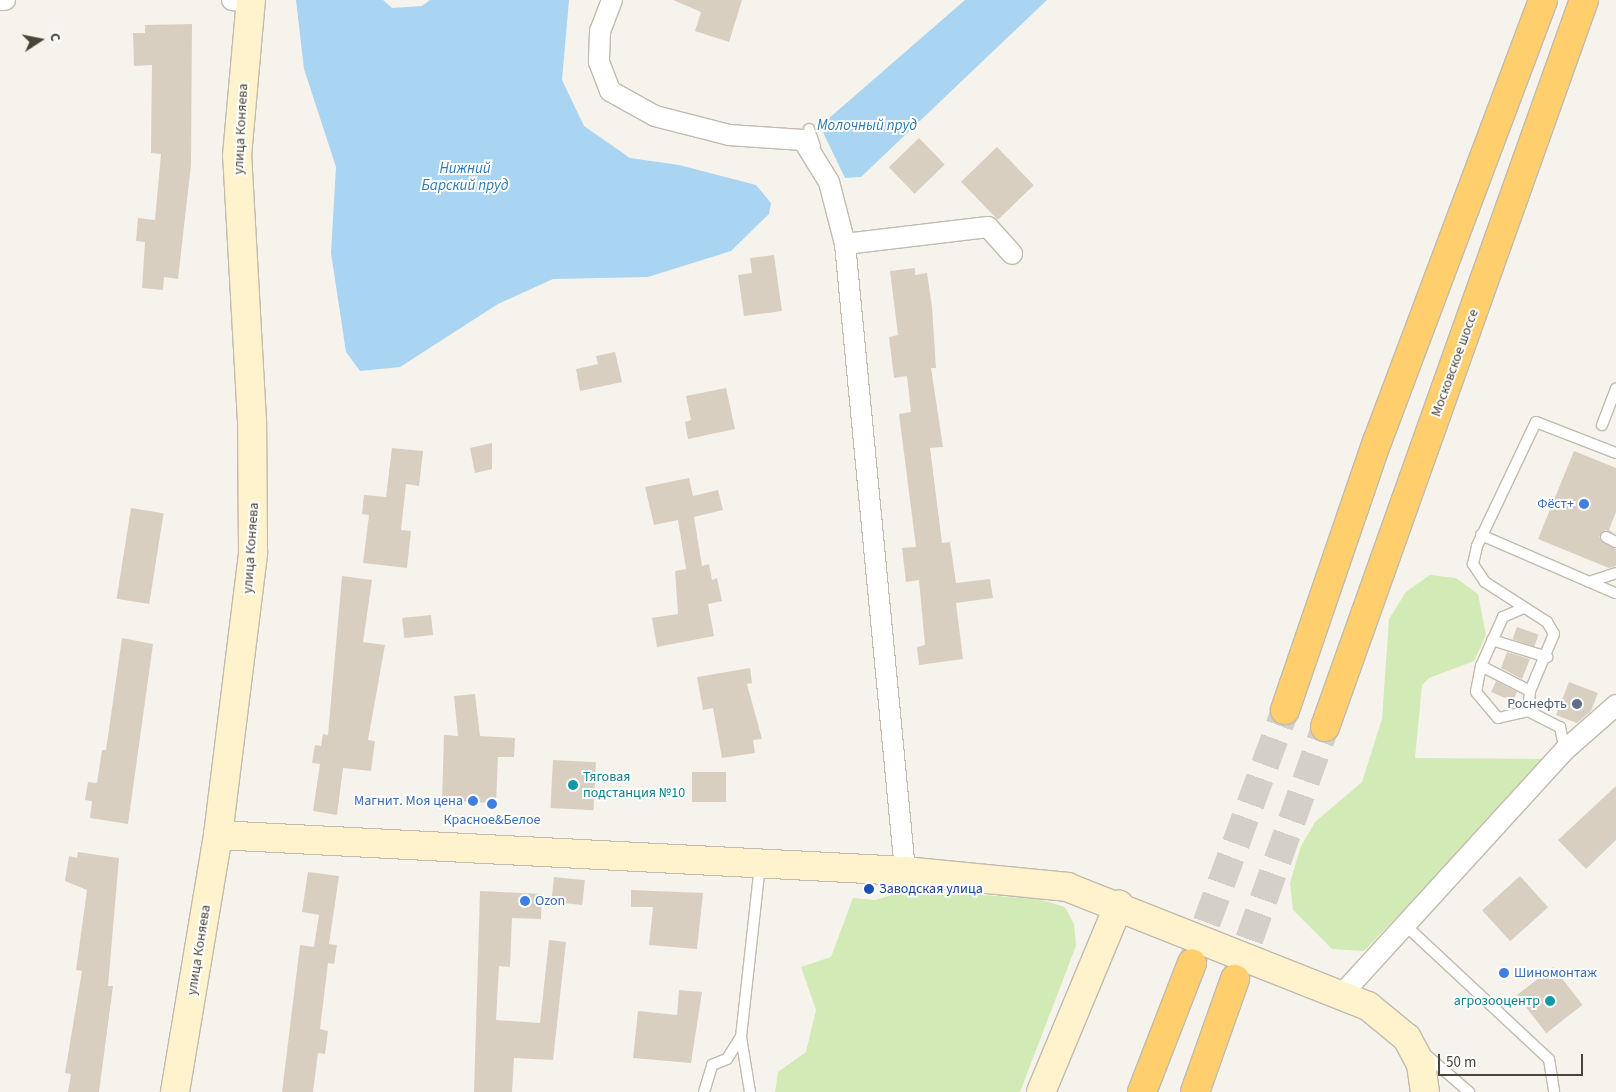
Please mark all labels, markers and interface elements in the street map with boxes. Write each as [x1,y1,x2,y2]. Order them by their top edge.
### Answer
north arrow [15,15,65,65]
text: С [44,31,65,43]
street label: улица Коняева [230,83,252,175]
water label: Молочный пруд [817,117,917,135]
water label: Нижний Барский пруд [422,159,508,194]
street label: Московское шоссе [1428,307,1482,419]
place label: Фёст+ [1537,496,1574,512]
marker: Фёст+ [1578,498,1590,510]
street label: улица Коняева [239,502,263,594]
place label: Роснефть [1507,696,1567,712]
marker: Роснефть [1571,698,1583,710]
place label: Тяговая подстанция №10 [583,769,685,802]
marker: Тяговая подстанция №10 [567,779,579,791]
place label: Магнит. Моя цена [354,793,463,809]
marker: Магнит. Моя цена [467,795,479,807]
marker: Красное&Белое [486,798,498,810]
place label: Красное&Белое [443,812,541,828]
place label: Заводская улица [879,881,983,897]
marker: Заводская улица [863,883,875,895]
place label: Ozon [535,893,565,909]
marker: Ozon [519,895,531,907]
street label: улица Коняева [184,904,214,996]
place label: Шиномонтаж [1514,965,1597,981]
marker: Шиномонтаж [1498,967,1510,979]
place label: агрозооцентр [1454,993,1540,1009]
marker: агрозооцентр [1544,995,1556,1007]
scale bar [1441,1044,1586,1076]
text: 50 m [1446,1052,1476,1073]

